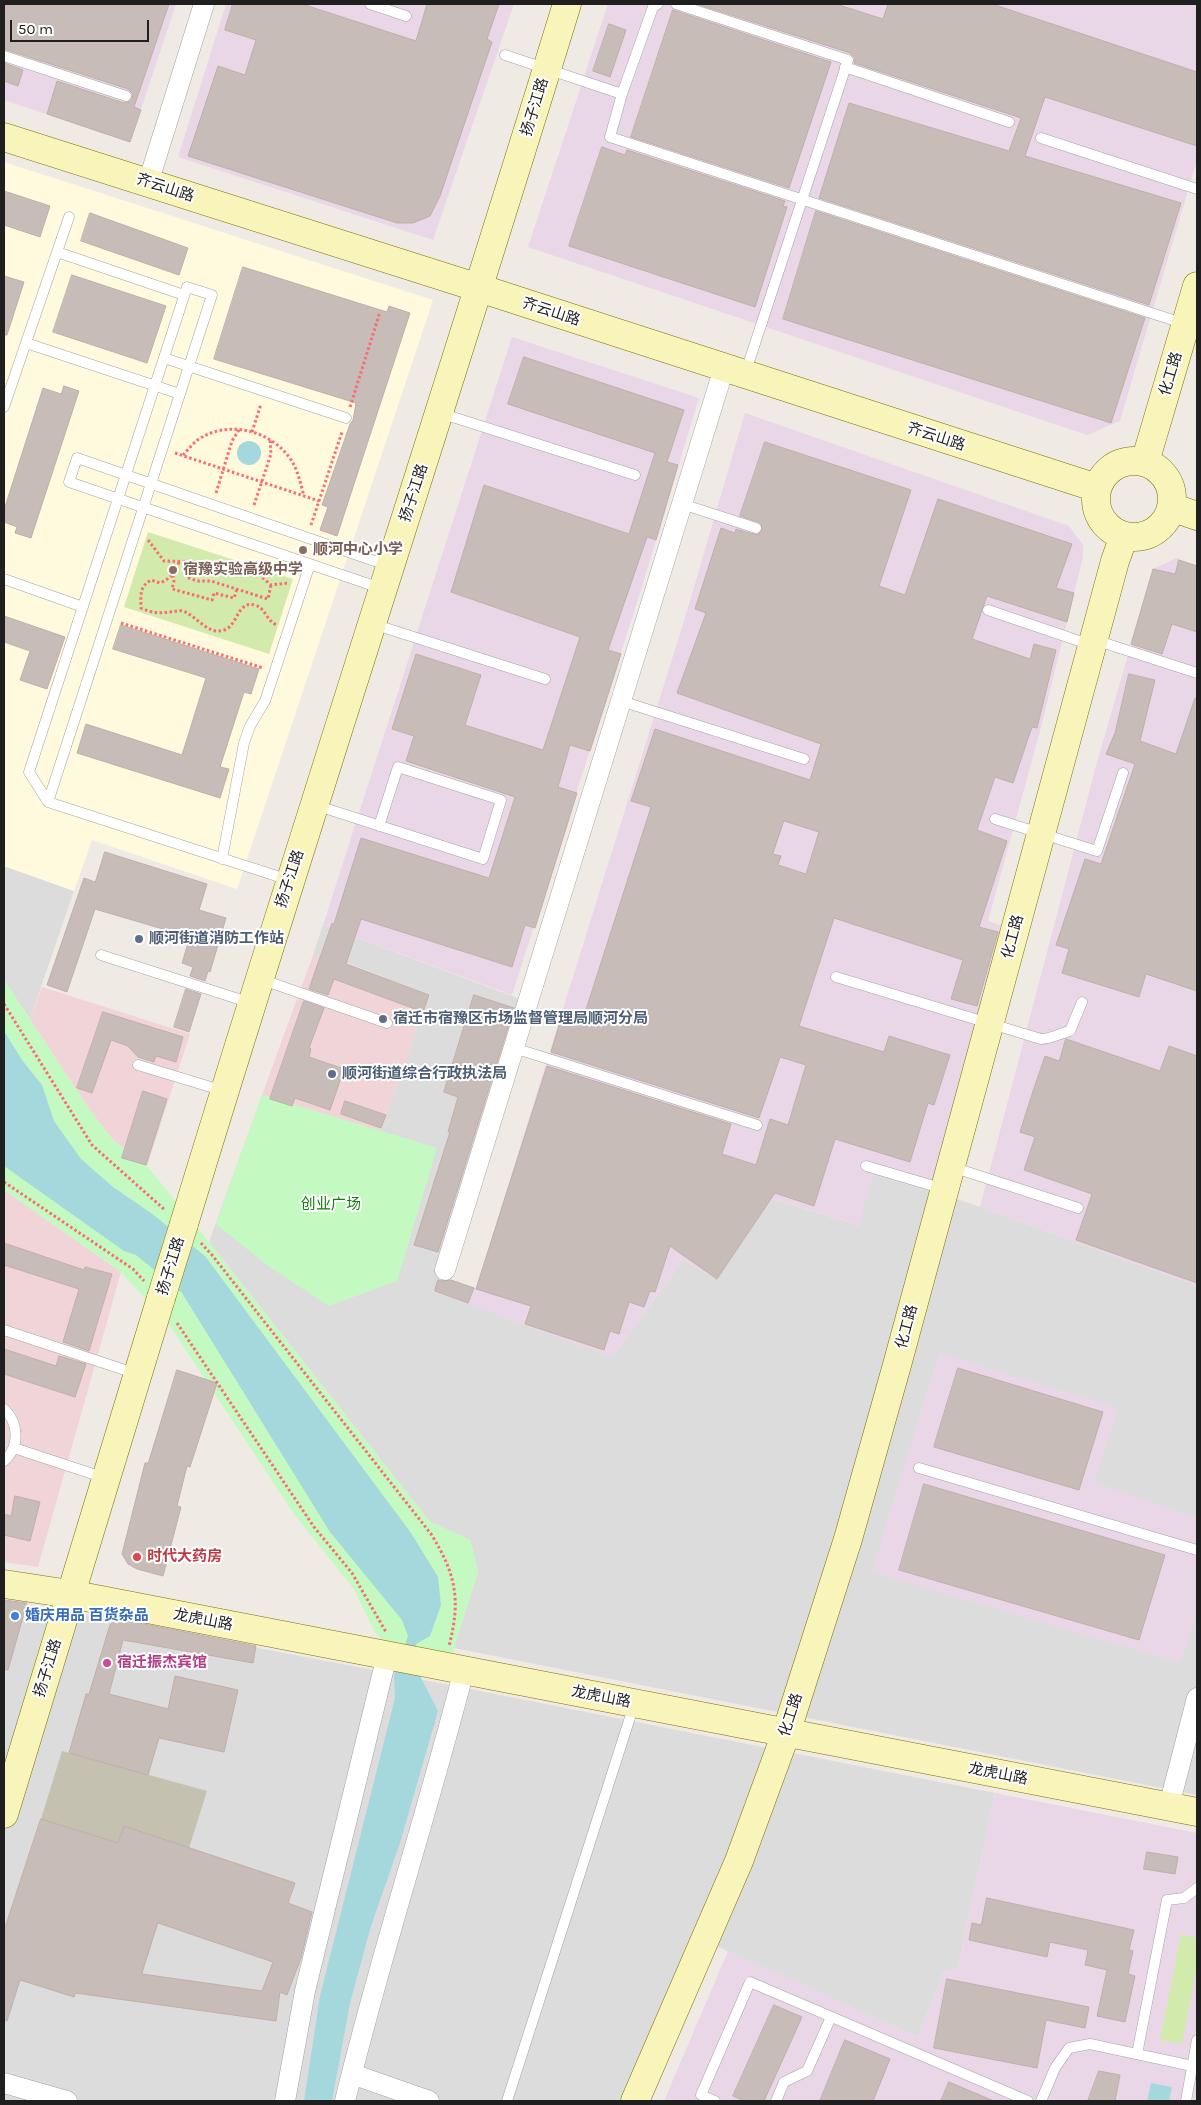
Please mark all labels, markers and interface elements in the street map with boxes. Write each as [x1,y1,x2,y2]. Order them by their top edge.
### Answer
scale bar [12,10,151,42]
text: 50 m [18,20,53,38]
street label: 扬子江路 [518,76,552,138]
street label: 齐云山路 [134,170,196,206]
street label: 齐云山路 [520,294,582,330]
street label: 化工路 [1156,350,1186,398]
street label: 齐云山路 [905,419,967,455]
street label: 扬子江路 [396,462,432,524]
place label: 顺河中心小学 [313,541,403,559]
marker: 顺河中心小学 [297,544,309,556]
place label: 宿豫实验高级中学 [183,561,303,579]
marker: 宿豫实验高级中学 [167,564,179,576]
street label: 扬子江路 [272,848,308,910]
street label: 化工路 [998,913,1028,961]
place label: 顺河街道消防工作站 [149,930,284,948]
marker: 顺河街道消防工作站 [133,933,145,945]
place label: 宿迁市宿豫区市场监督管理局顺河分局 [393,1010,648,1028]
marker: 宿迁市宿豫区市场监督管理局顺河分局 [377,1013,389,1025]
place label: 顺河街道综合行政执法局 [342,1065,507,1083]
marker: 顺河街道综合行政执法局 [326,1068,338,1080]
park label: 创业广场 [301,1196,361,1214]
street label: 扬子江路 [154,1235,188,1297]
street label: 化工路 [892,1303,922,1351]
place label: 时代大药房 [147,1548,222,1566]
marker: 时代大药房 [131,1551,143,1563]
street label: 龙虎山路 [172,1605,234,1635]
place label: 婚庆用品 百货杂品 [25,1607,149,1625]
marker: 婚庆用品 百货杂品 [9,1610,21,1622]
street label: 扬子江路 [31,1637,65,1699]
place label: 宿迁振杰宾馆 [117,1654,207,1672]
marker: 宿迁振杰宾馆 [101,1657,113,1669]
street label: 龙虎山路 [570,1682,632,1712]
street label: 化工路 [775,1691,807,1739]
street label: 龙虎山路 [967,1759,1029,1789]

